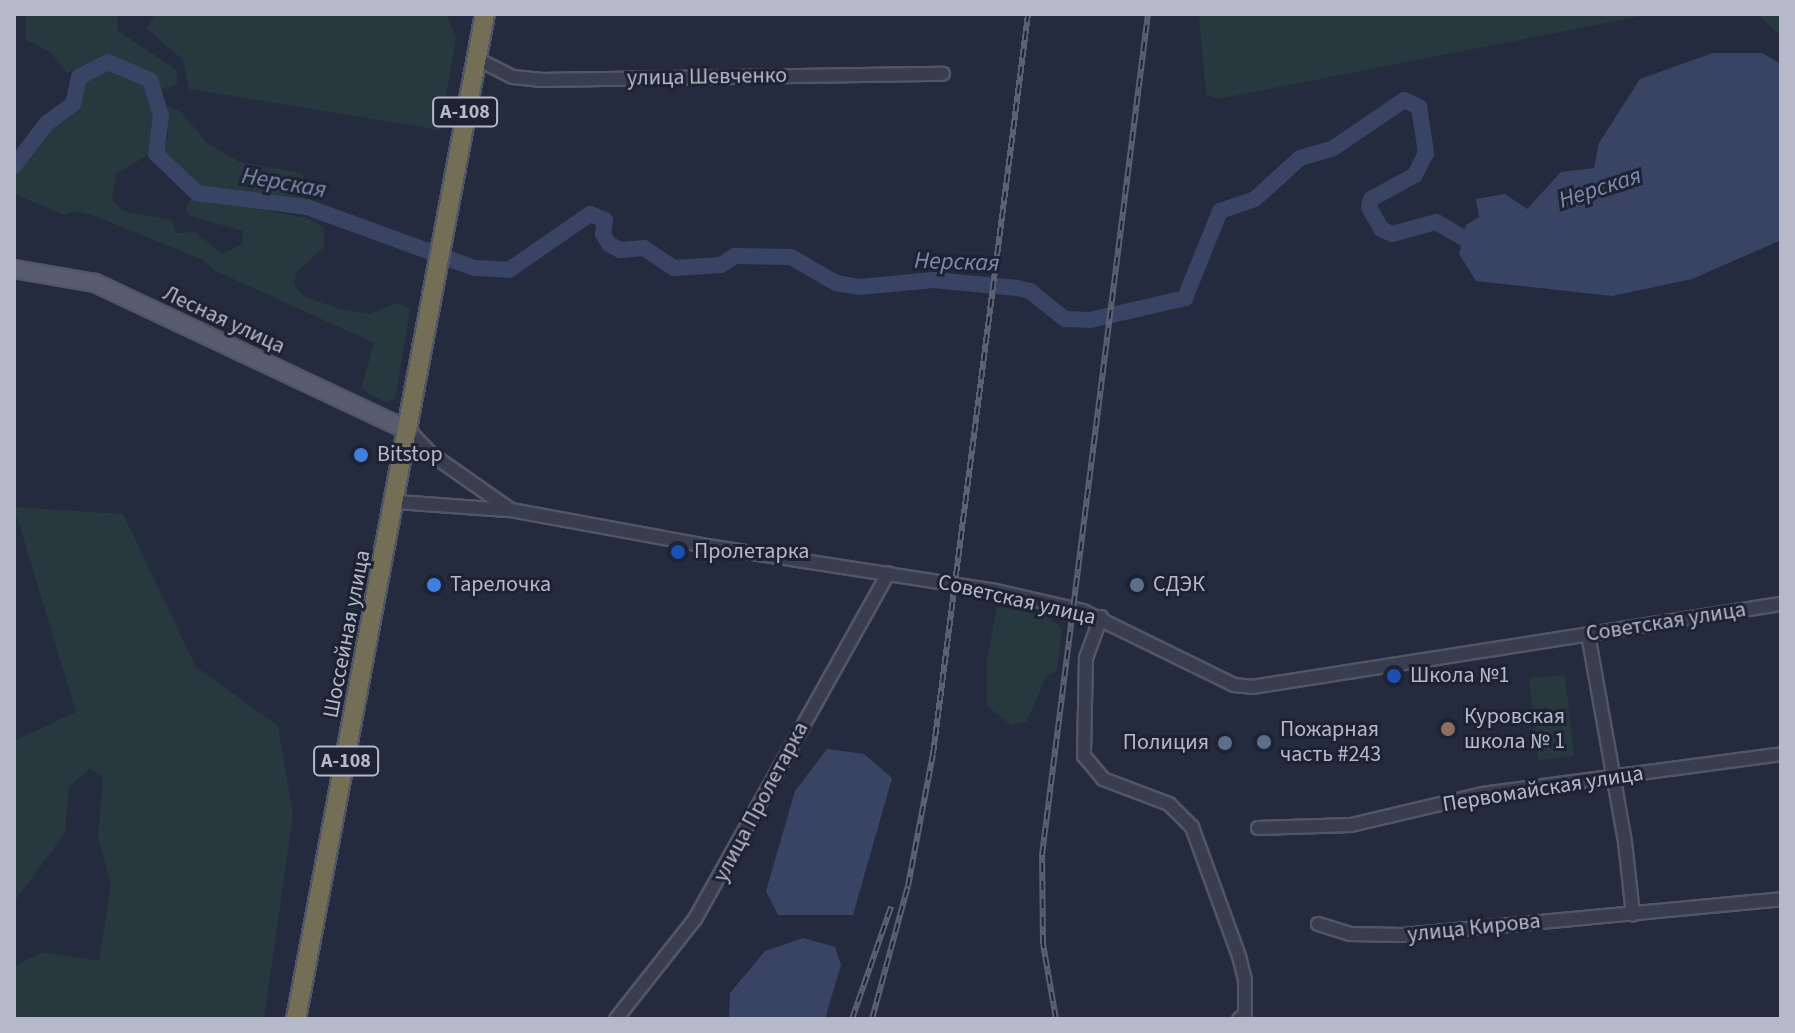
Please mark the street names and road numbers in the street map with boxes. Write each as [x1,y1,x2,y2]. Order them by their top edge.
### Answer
street label: улица Шевченко [627,62,787,92]
road number: А-108 [431,96,499,128]
street label: Лесная улица [159,280,289,360]
street label: Шоссейная улица [318,548,376,720]
street label: Советская улица [935,569,1099,631]
street label: Советская улица [1584,596,1748,648]
street label: улица Пролетарка [708,717,814,887]
road number: А-108 [312,745,380,777]
street label: Первомайская улица [1441,760,1645,818]
street label: улица Кирова [1406,908,1542,948]

